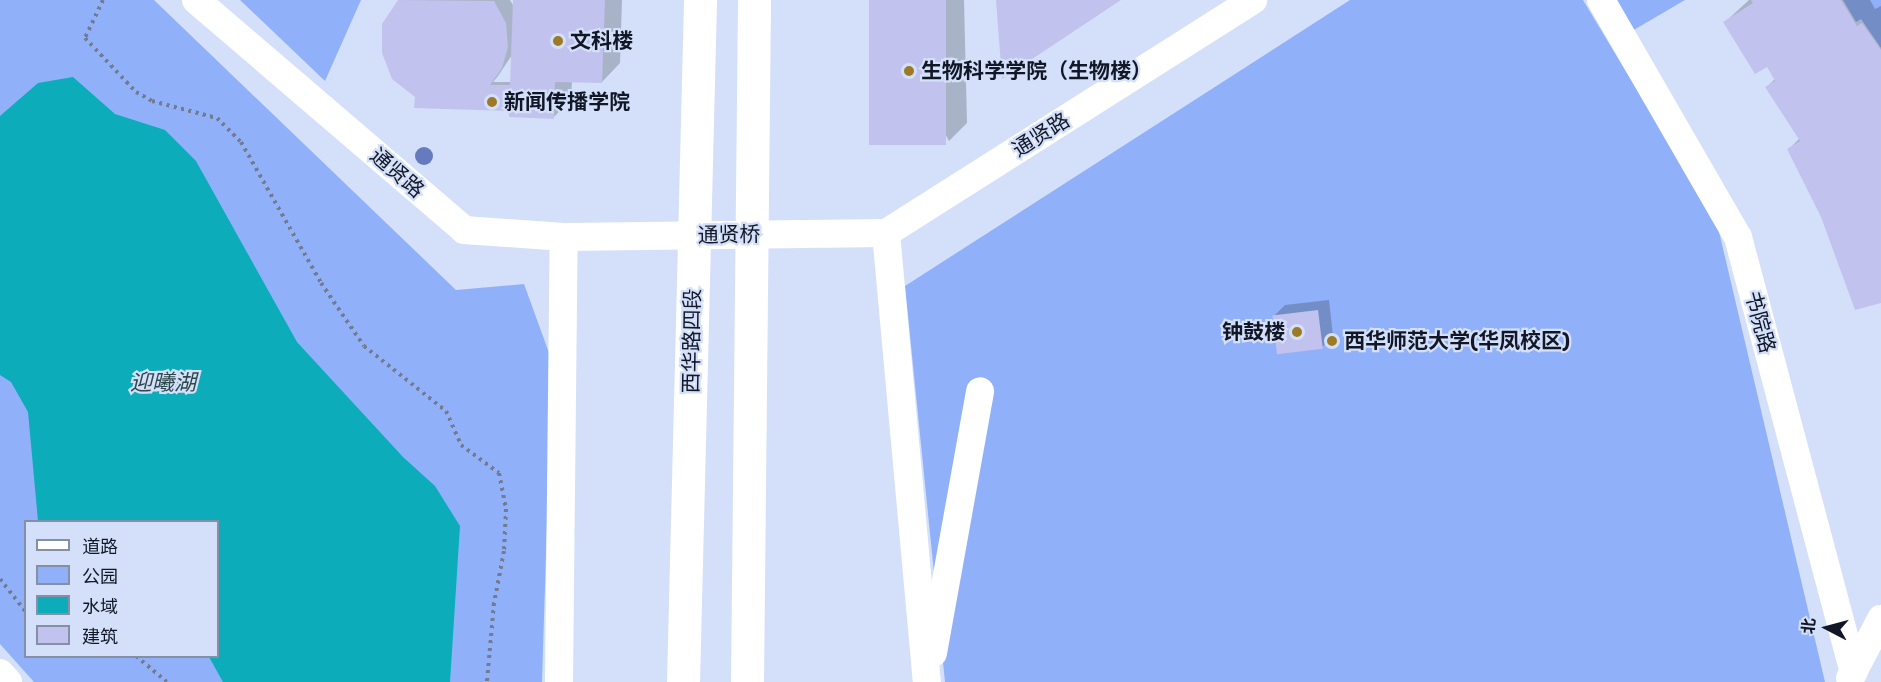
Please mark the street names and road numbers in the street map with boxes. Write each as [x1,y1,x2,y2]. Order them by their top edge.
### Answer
street label: 通贤路 [1008,108,1074,162]
street label: 通贤路 [365,143,429,203]
street label: 通贤桥 [697,222,761,248]
street label: 西华路四段 [678,288,706,394]
street label: 书院路 [1740,288,1780,356]

